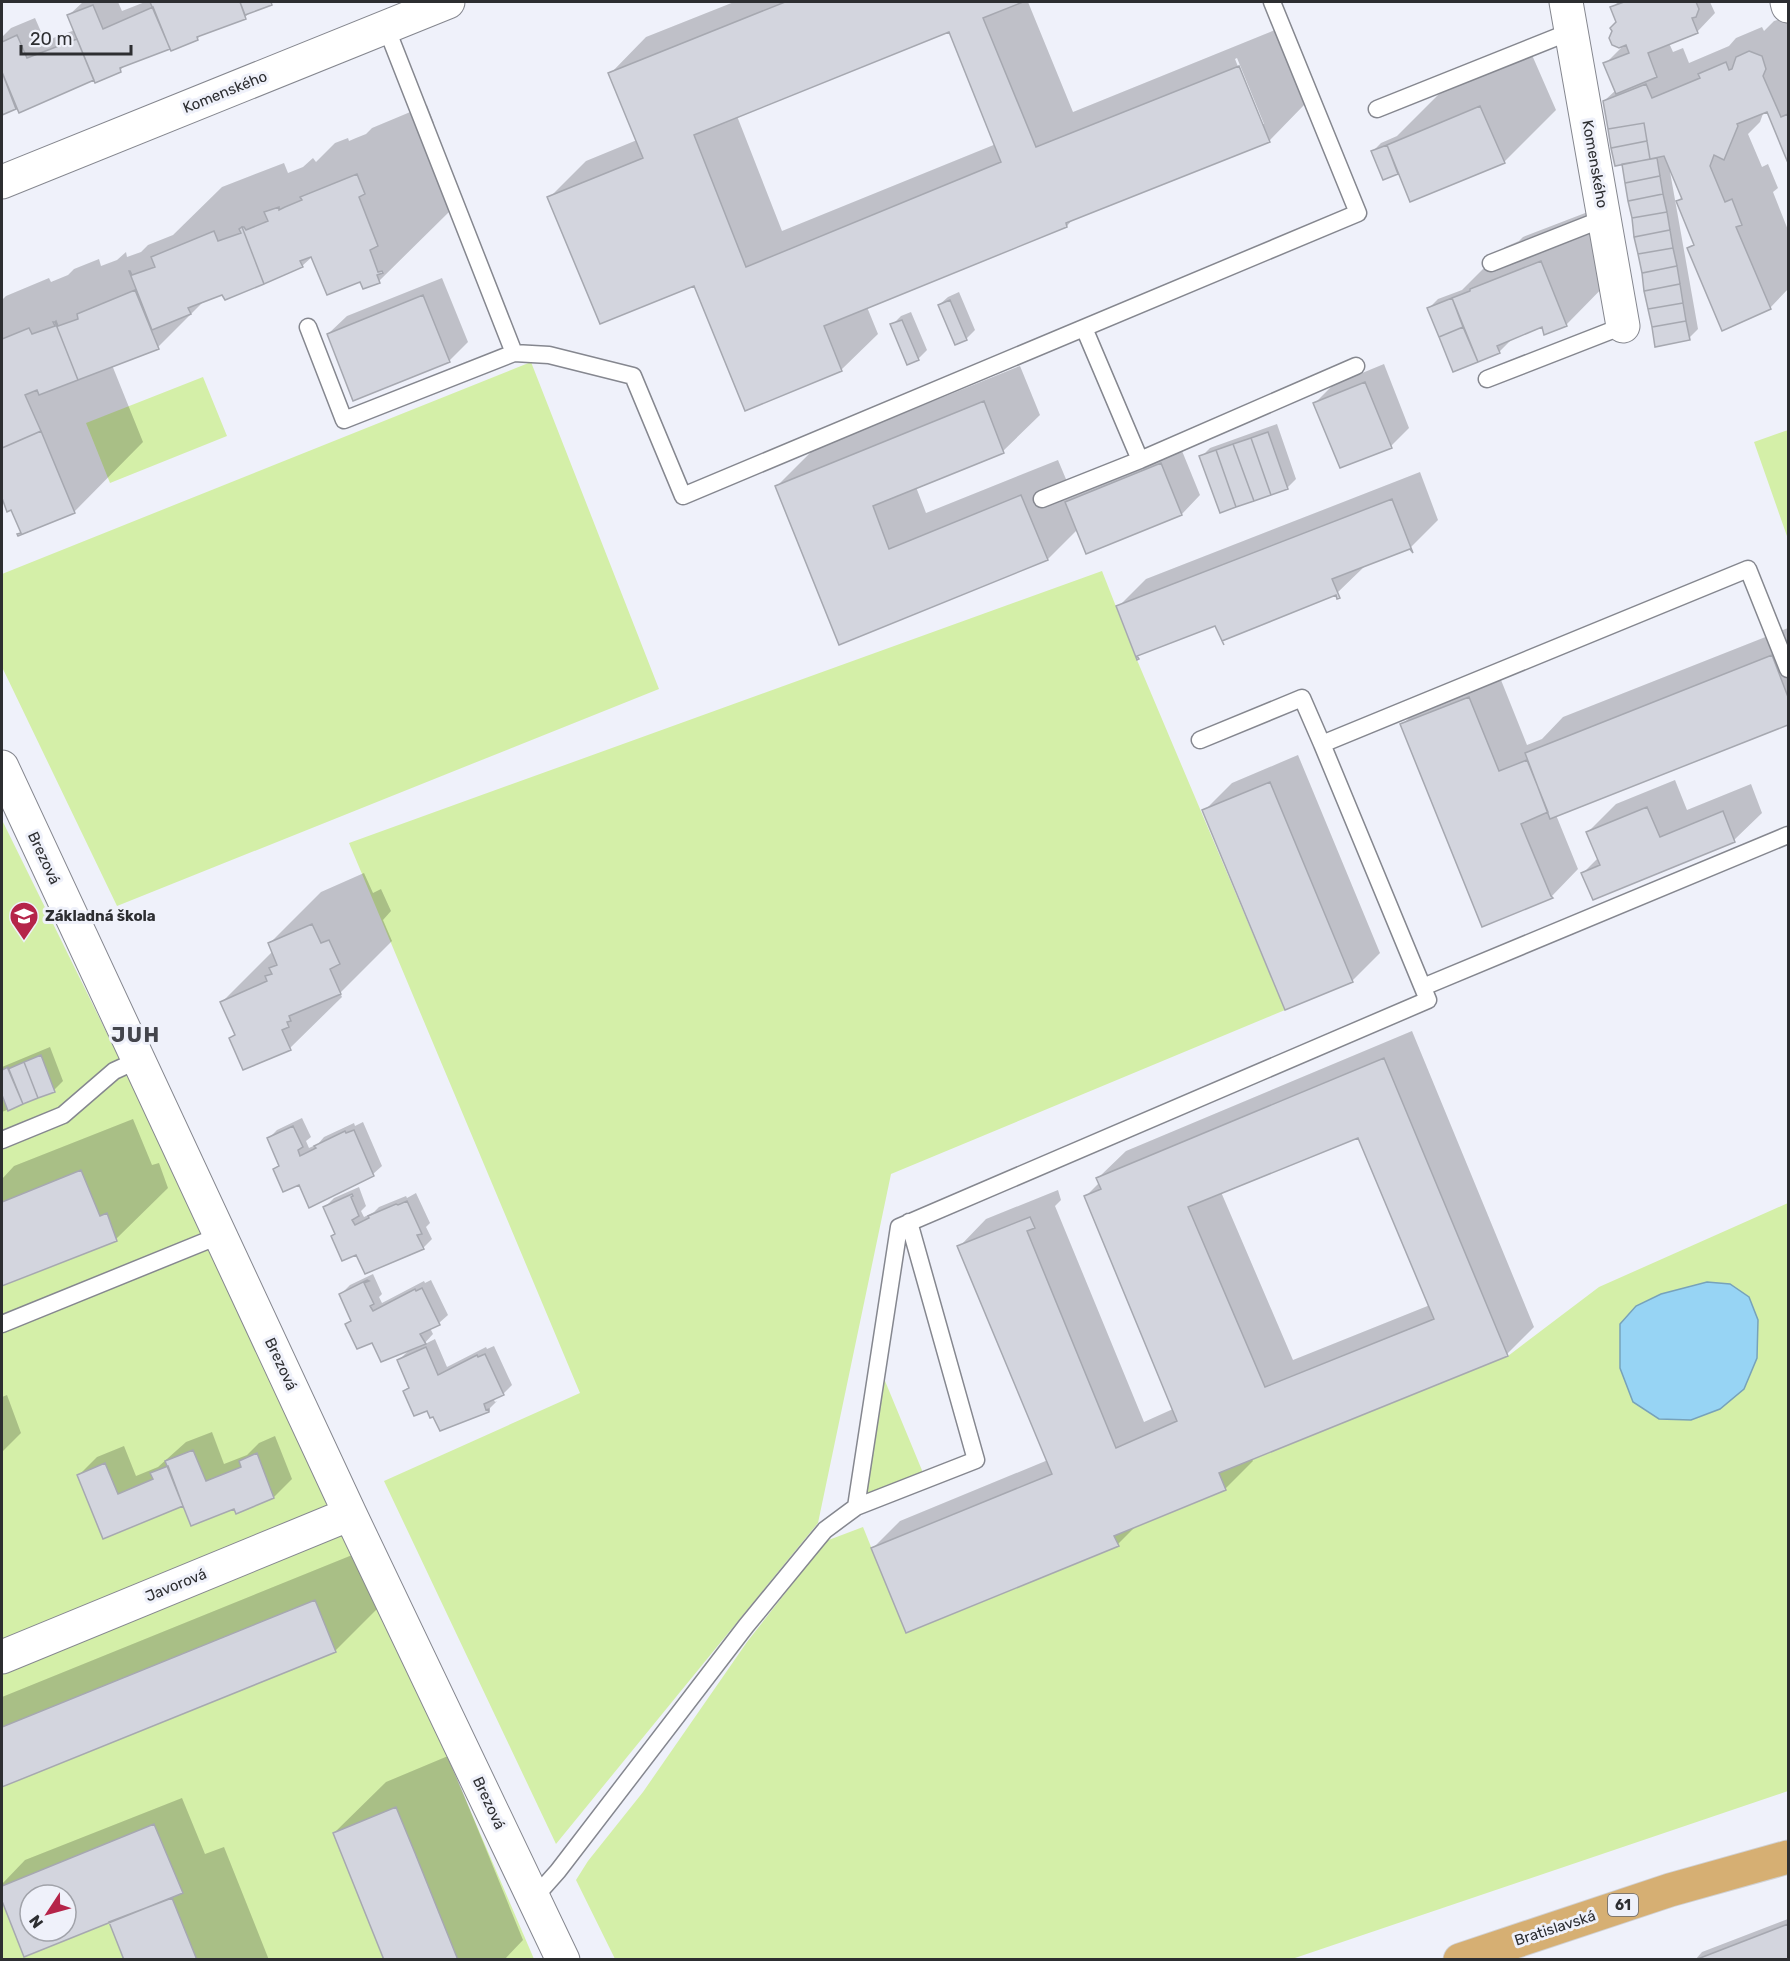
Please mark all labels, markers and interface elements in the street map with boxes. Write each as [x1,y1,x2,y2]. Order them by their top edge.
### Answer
scale bar [21,18,130,56]
text: 20 m [30,28,72,50]
street label: Komenského [180,67,270,117]
street label: Komenského [1578,119,1612,209]
street label: Brezová [24,829,64,887]
school or university icon: Základná škola [8,900,40,942]
place label: Základná škola [45,907,156,925]
district label: JUH [111,1022,161,1047]
street label: Brezová [261,1335,301,1393]
street label: Javorová [143,1565,209,1605]
street label: Brezová [469,1774,509,1832]
north arrow [18,1883,78,1943]
road number: 61 [1608,1894,1638,1916]
street label: Bratislavská [1512,1906,1598,1950]
text: N [25,1911,47,1932]

